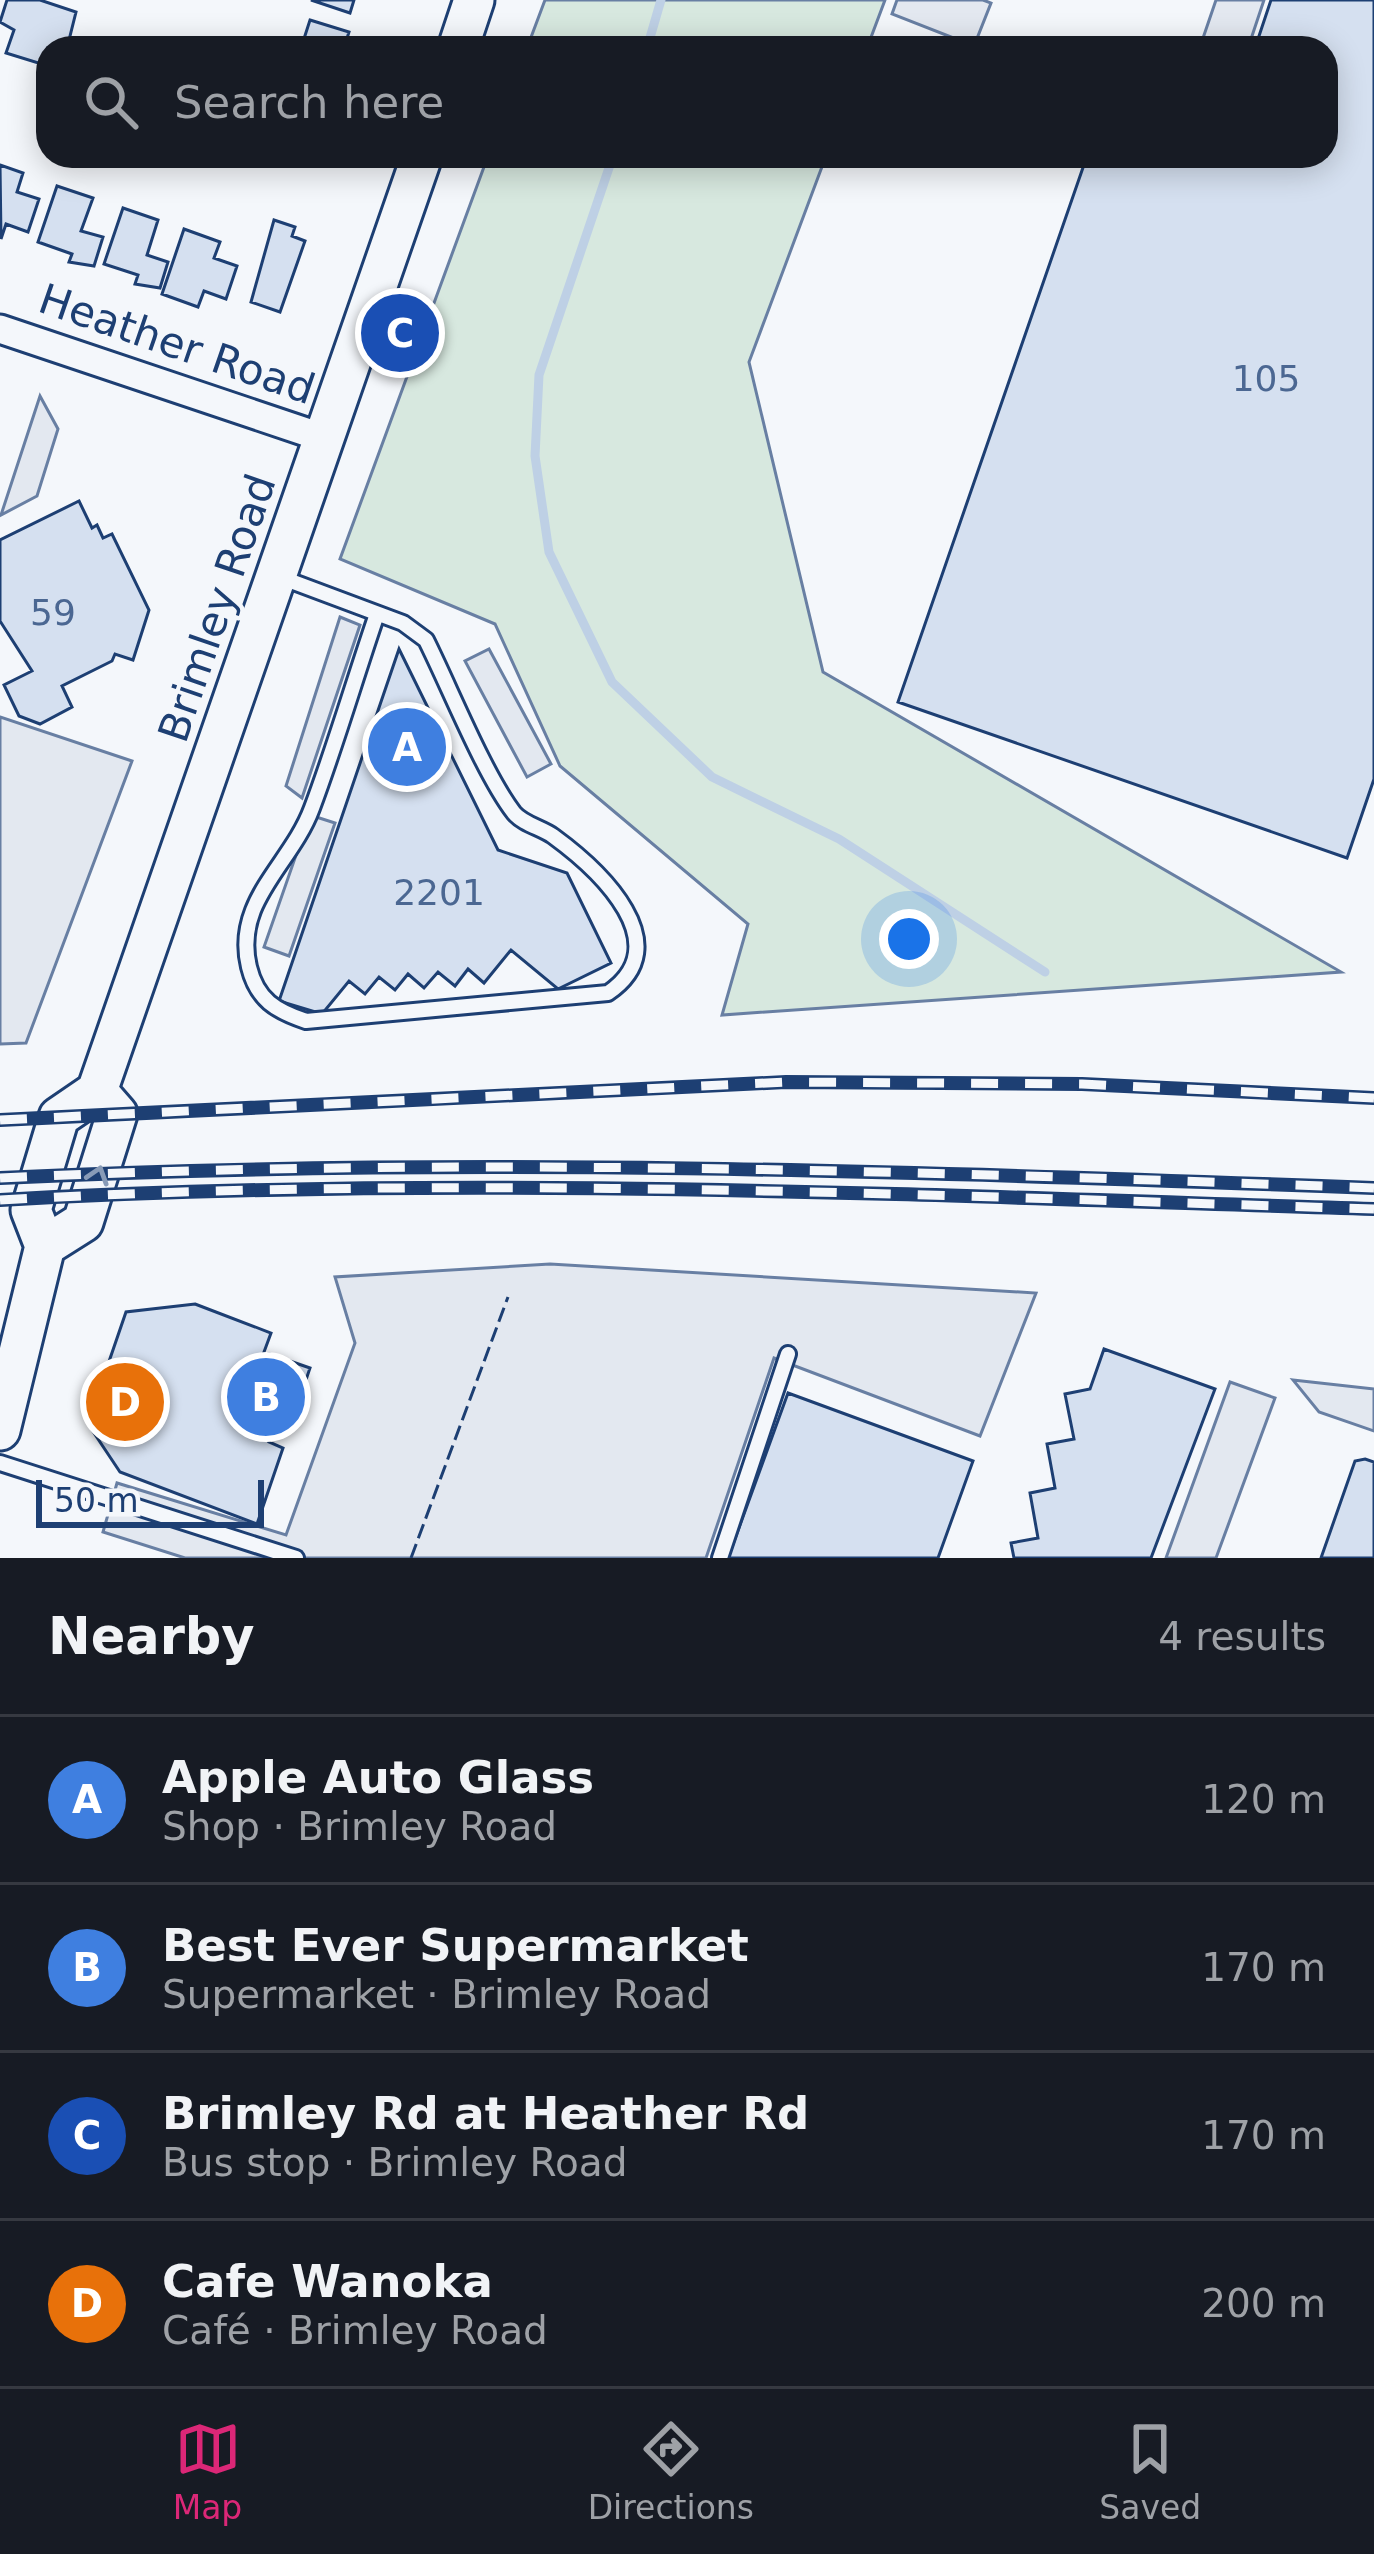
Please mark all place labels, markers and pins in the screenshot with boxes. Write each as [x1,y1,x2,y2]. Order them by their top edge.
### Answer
pin: C [361,288,439,378]
pin: A [368,702,446,792]
pin: B [227,1352,305,1442]
pin: D [86,1357,164,1447]

